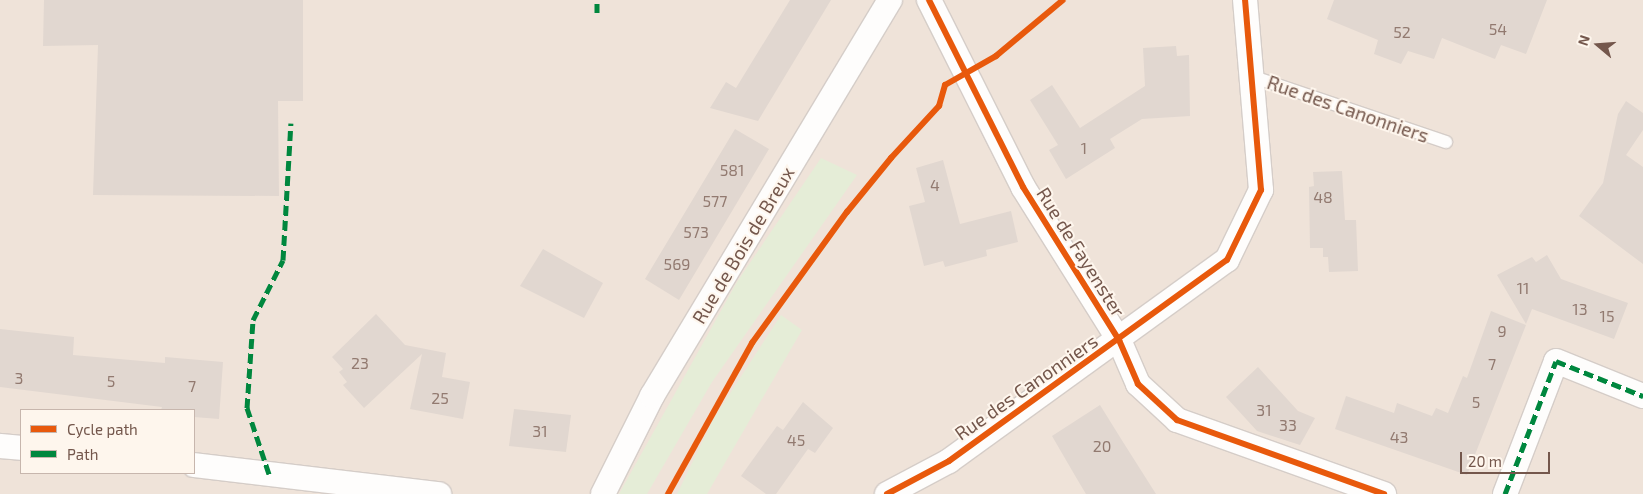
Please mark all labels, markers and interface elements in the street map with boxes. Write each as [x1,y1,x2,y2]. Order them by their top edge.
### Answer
house number: 54 [1489,19,1507,39]
north arrow [1573,20,1623,70]
house number: 52 [1393,22,1411,42]
text: N [1574,33,1593,48]
street label: Rue des Canonniers [1264,71,1432,147]
house number: 1 [1081,138,1087,158]
house number: 581 [720,160,744,180]
street label: Rue de Bois de Breux [687,162,799,328]
house number: 4 [930,175,940,195]
street label: Rue de Fayenster [1032,183,1130,321]
house number: 48 [1313,187,1333,207]
house number: 577 [703,191,727,211]
house number: 573 [683,222,709,242]
house number: 569 [664,254,690,274]
house number: 11 [1517,278,1529,298]
house number: 13 [1572,299,1588,319]
house number: 15 [1600,306,1614,326]
house number: 9 [1497,321,1507,341]
street label: Rue des Canonniers [950,329,1102,445]
house number: 23 [351,353,369,373]
house number: 7 [1488,354,1496,374]
house number: 3 [15,368,23,388]
house number: 5 [107,371,115,391]
house number: 7 [188,376,196,396]
house number: 25 [431,388,449,408]
house number: 5 [1472,392,1480,412]
house number: 31 [1256,400,1272,420]
legend [20,409,195,474]
house number: 33 [1279,415,1297,435]
text: Cycle path [67,420,138,438]
house number: 31 [532,421,548,441]
house number: 43 [1390,427,1408,447]
house number: 45 [787,430,805,450]
house number: 20 [1093,436,1111,456]
scale bar [1463,442,1553,474]
text: Path [67,445,98,463]
text: 20 m [1468,452,1502,470]

